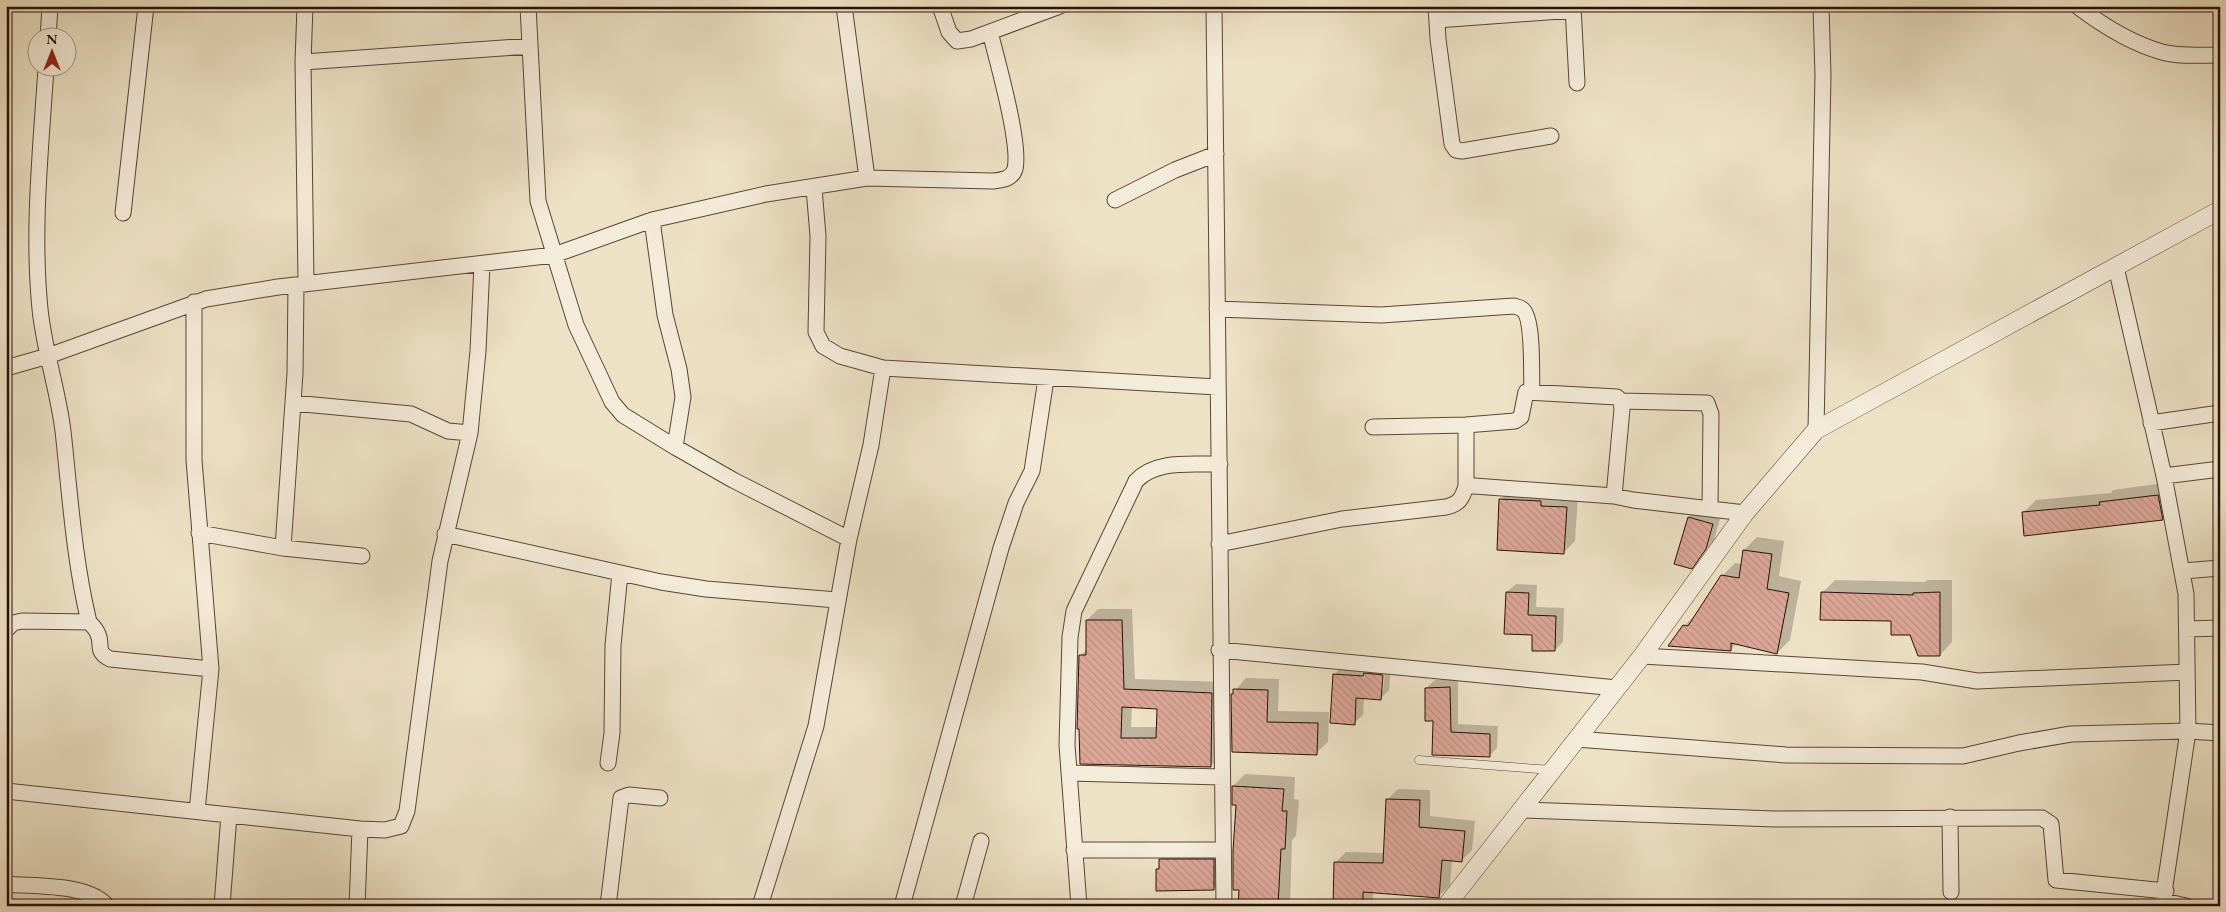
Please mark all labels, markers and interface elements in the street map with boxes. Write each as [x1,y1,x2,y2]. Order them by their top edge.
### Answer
north arrow [28,28,78,78]
text: N [46,30,58,48]

